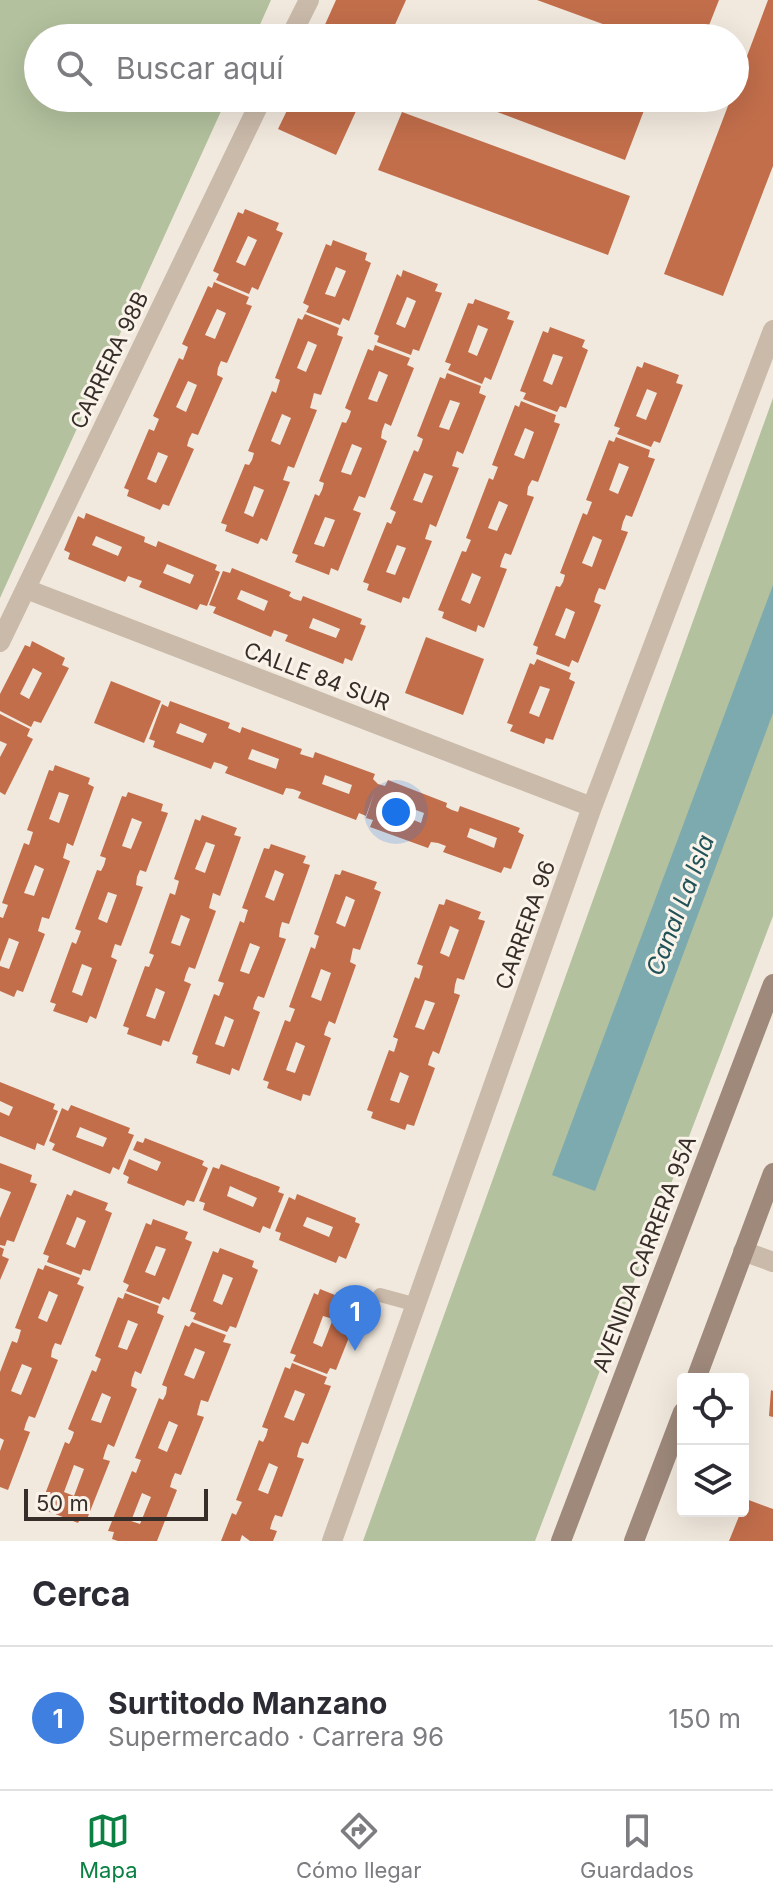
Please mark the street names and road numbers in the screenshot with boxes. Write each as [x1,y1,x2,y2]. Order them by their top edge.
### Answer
street label: CARRERA 98B [65,287,153,433]
street label: CALLE 84 SUR [241,636,393,716]
street label: CARRERA 96 [490,857,560,993]
street label: AVENIDA CARRERA 95A [587,1132,701,1376]

